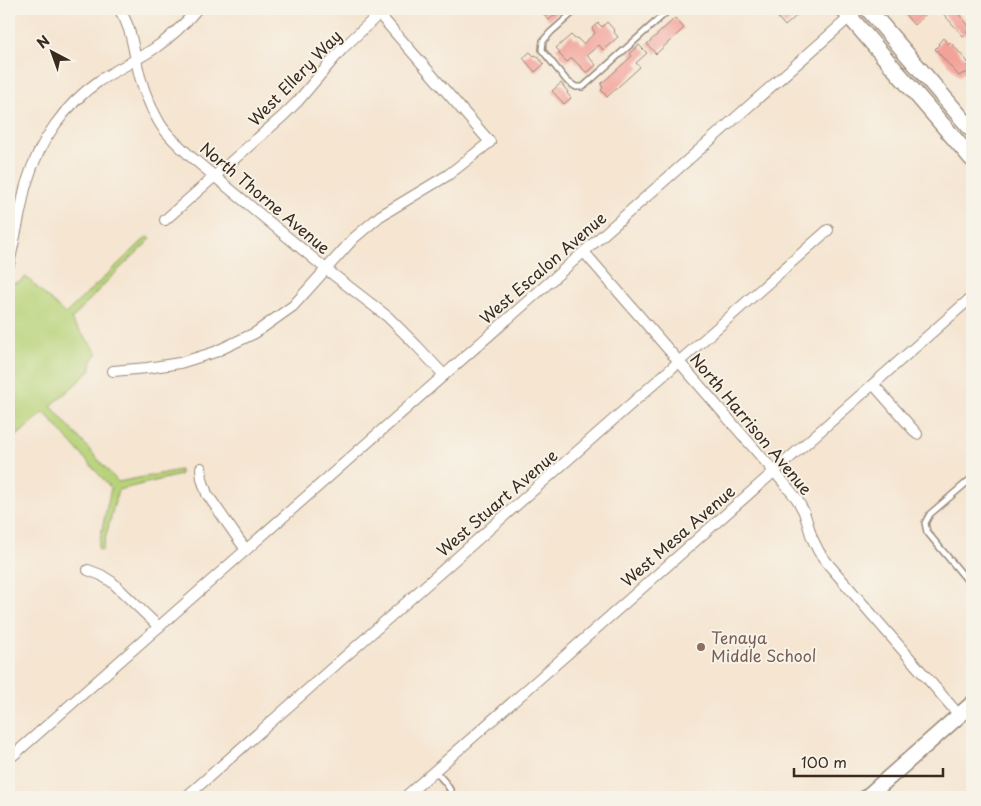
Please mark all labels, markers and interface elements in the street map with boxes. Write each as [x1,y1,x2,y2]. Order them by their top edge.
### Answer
street label: West Ellery Way [242,24,347,131]
north arrow [28,28,78,78]
text: N [32,30,54,53]
street label: North Thorne Avenue [195,136,336,259]
street label: West Escalon Avenue [474,205,611,329]
street label: North Harrison Avenue [685,347,819,500]
street label: West Stuart Avenue [431,443,562,562]
street label: West Mesa Avenue [615,479,740,592]
place label: Tenaya Middle School [711,625,816,667]
marker: Tenaya Middle School [695,641,707,653]
scale bar [794,746,942,778]
text: 100 m [801,750,847,773]

